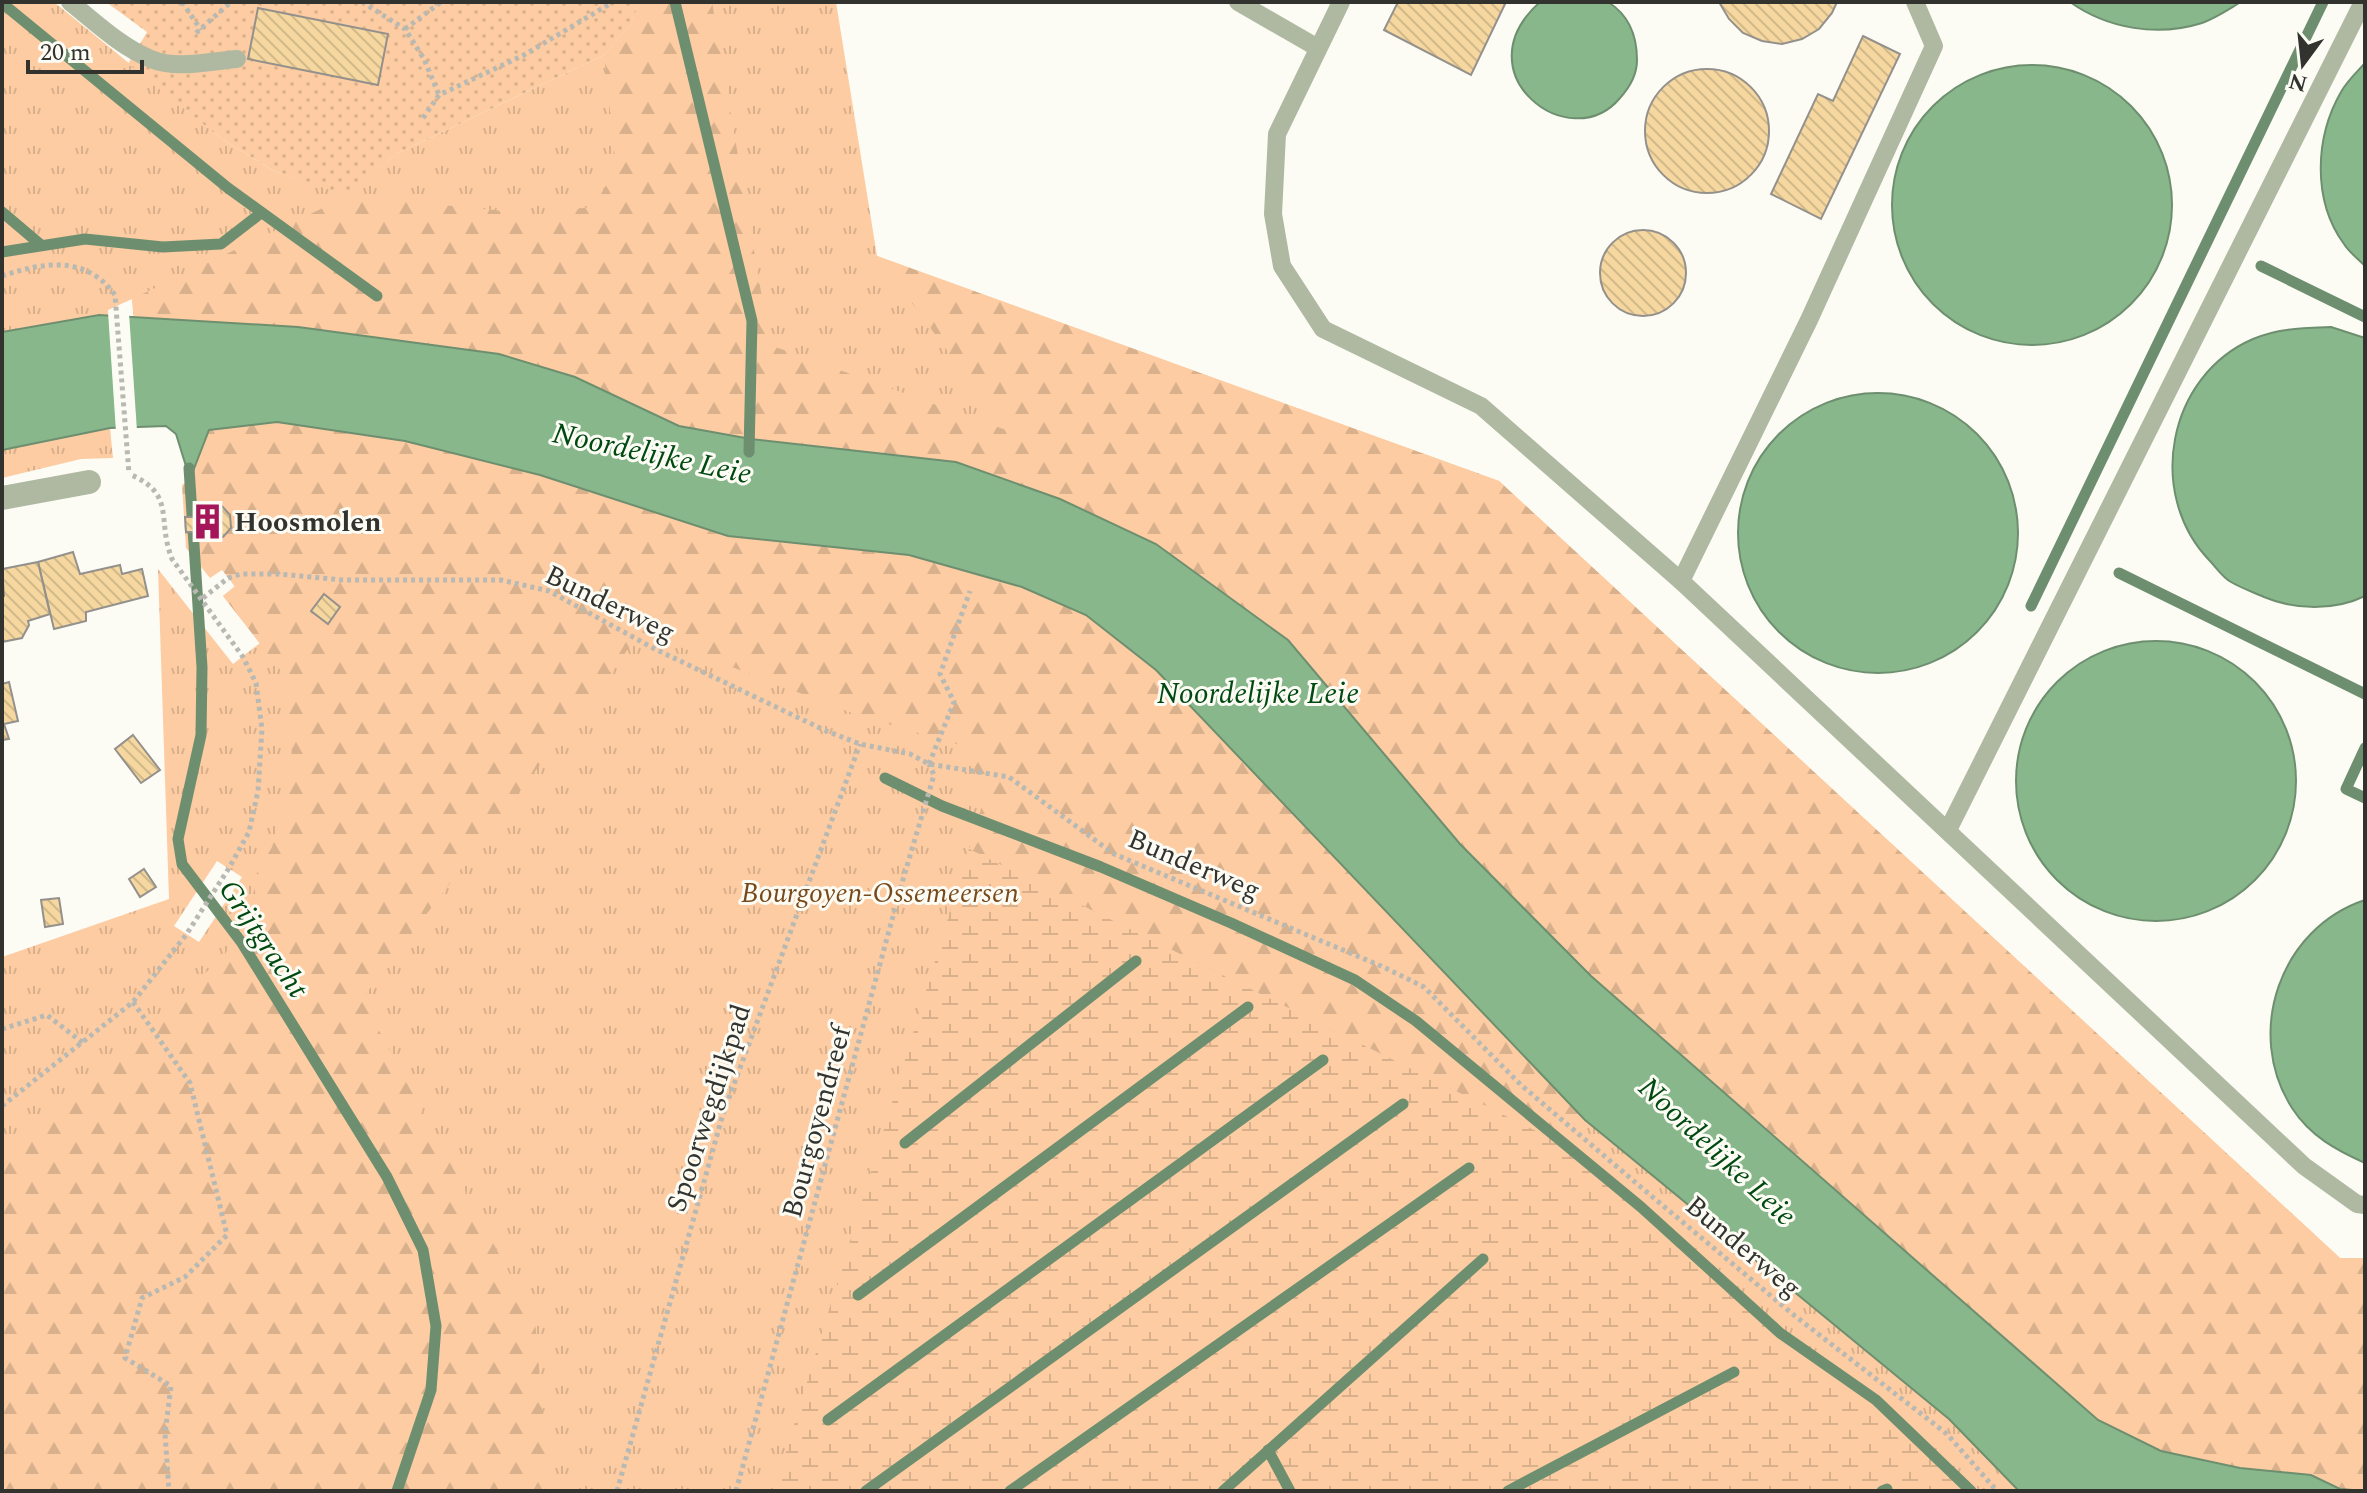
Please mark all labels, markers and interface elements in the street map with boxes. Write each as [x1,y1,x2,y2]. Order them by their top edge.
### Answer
scale bar [28,24,142,74]
north arrow [2263,24,2343,104]
text: 20 m [40,35,91,71]
text: N [2285,64,2311,100]
water label: Noordelijke Leie [548,410,756,498]
place label: Hoosmolen [234,501,382,544]
building icon: Hoosmolen [189,503,227,541]
street label: Bunderweg [537,554,683,654]
water label: Noordelijke Leie [1157,671,1359,717]
street label: Bunderweg [1121,818,1267,912]
water label: Grijtgracht [206,870,320,1008]
park label: Bourgoyen-Ossemeersen [741,872,1019,915]
street label: Spoorwegdijkpad [655,999,763,1217]
street label: Bourgoyendreef [771,1019,864,1223]
water label: Noordelijke Leie [1627,1066,1807,1238]
street label: Bunderweg [1675,1185,1811,1309]

